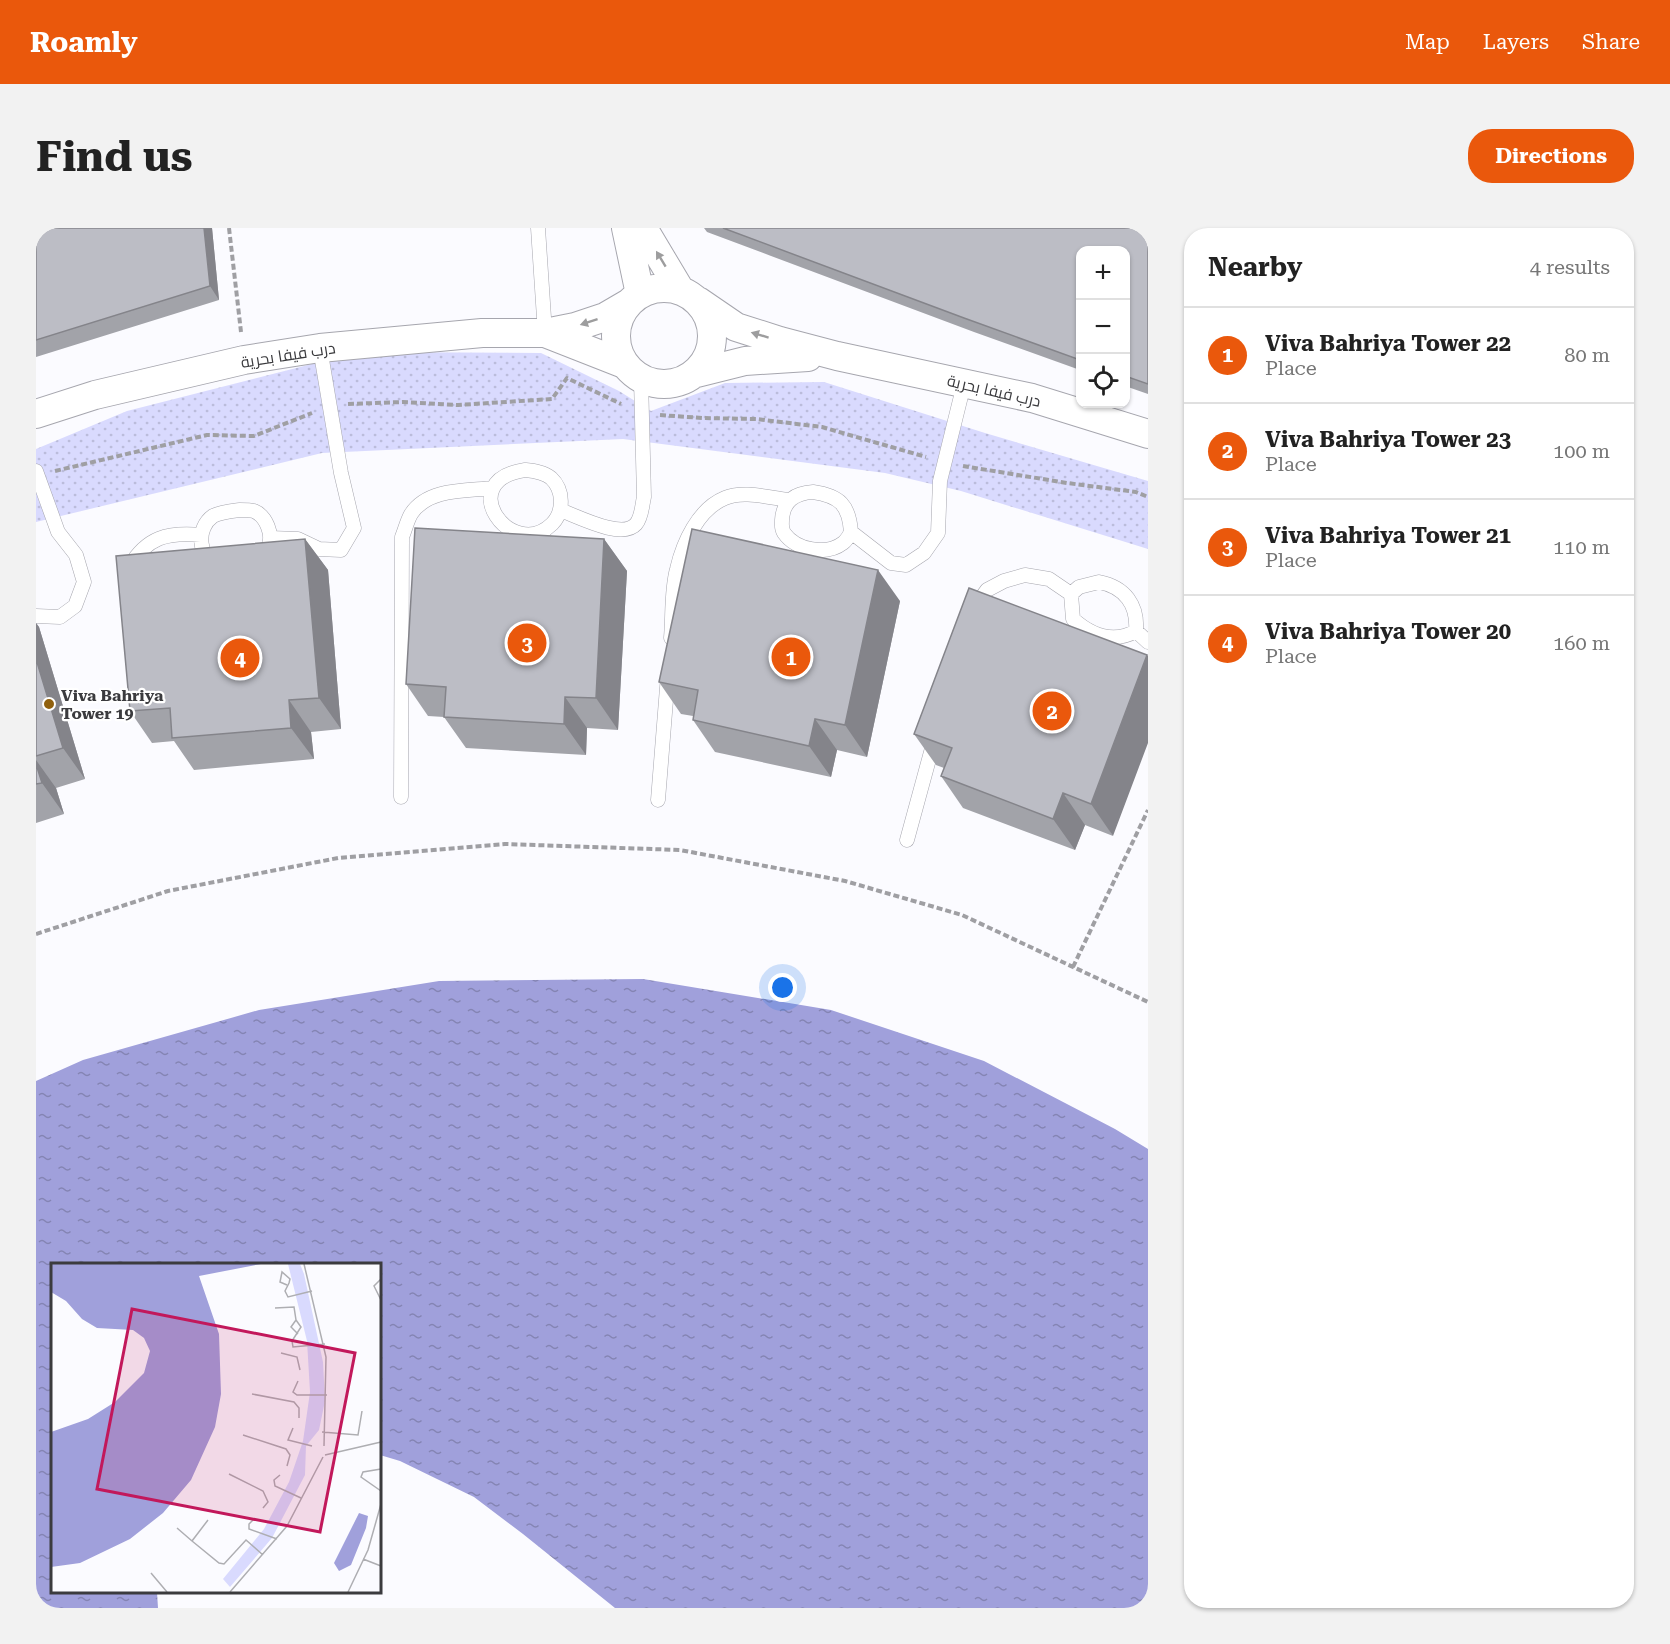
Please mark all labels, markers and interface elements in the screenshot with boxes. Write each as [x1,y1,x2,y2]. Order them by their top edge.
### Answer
text: Roamly [30,26,138,59]
text: Map [1405,30,1450,54]
text: Layers [1483,30,1549,54]
text: Share [1582,30,1640,54]
button: Directions [1468,129,1634,183]
text: Find us [36,132,193,181]
map controls [1076,246,1130,408]
button: + [1076,246,1130,300]
one-way arrow [656,251,667,267]
text: Nearby [1208,252,1302,282]
text: 4 results [1530,255,1610,279]
button: − [1076,300,1130,354]
one-way arrow [580,318,598,327]
one-way arrow [751,330,769,339]
text: Viva Bahriya Tower 22 [1265,331,1511,356]
street label: درب فيفا بحرية [239,338,337,372]
text: 1 [1222,343,1233,367]
text: 80 m [1564,343,1610,367]
button: locate [1076,354,1130,408]
text: Place [1265,356,1317,380]
street label: درب فيفا بحرية [945,371,1043,411]
text: Viva Bahriya Tower 23 [1265,427,1511,452]
text: 2 [1222,439,1233,463]
text: 100 m [1553,439,1610,463]
text: Place [1265,452,1317,476]
text: Viva Bahriya Tower 21 [1265,523,1511,548]
text: 3 [1222,535,1233,559]
text: 110 m [1553,535,1610,559]
text: Place [1265,548,1317,572]
text: Viva Bahriya Tower 20 [1265,619,1511,644]
pin: 3 [508,620,546,666]
text: 4 [1222,631,1233,655]
text: 160 m [1553,631,1610,655]
pin: 1 [772,634,810,680]
pin: 4 [220,636,260,680]
text: Place [1265,644,1317,668]
place label: Viva Bahriya Tower 19 [61,686,164,723]
pin: 2 [1032,688,1072,734]
marker: Viva Bahriya Tower 19 [42,697,56,711]
your location [768,973,797,1002]
inset map [51,1263,381,1593]

